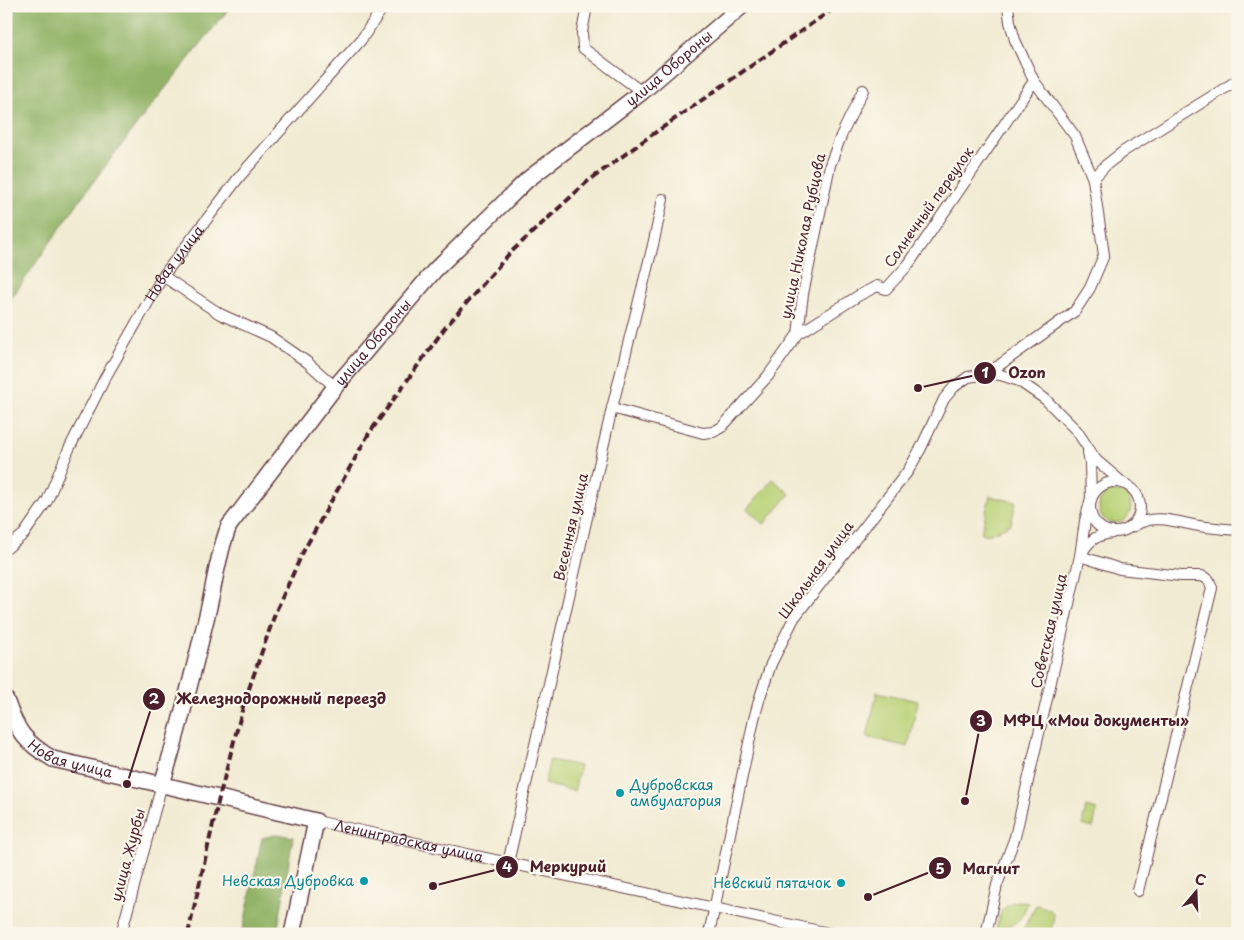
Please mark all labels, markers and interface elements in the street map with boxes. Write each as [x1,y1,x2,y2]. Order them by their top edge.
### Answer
street label: улица Обороны [621,25,717,111]
street label: Солнечный переулок [879,141,979,271]
street label: улица Николая Рубцова [775,151,830,321]
street label: Новая улица [140,220,209,305]
street label: улица Обороны [330,294,416,390]
callout: Ozon [973,358,1055,388]
text: 1 [981,360,989,383]
text: Ozon [1008,360,1046,383]
street label: Весенняя улица [548,471,593,583]
street label: Школьная улица [773,516,858,623]
street label: Советская улица [1025,571,1072,691]
callout: Железнодорожный переезд [141,684,396,714]
text: 2 [149,686,160,709]
text: Железнодорожный переезд [176,686,386,709]
callout: МФЦ «Мои документы» [968,706,1200,736]
text: 3 [976,708,986,731]
text: МФЦ «Мои документы» [1003,708,1189,731]
street label: Новая улица [23,734,115,783]
place label: Дубровская амбулатория [629,774,722,811]
marker: Дубровская амбулатория [614,787,626,799]
street label: улица Журбы [105,806,150,904]
street label: Ленинградская улица [333,814,485,867]
callout: Меркурий [495,852,616,882]
callout: Магнит [927,853,1029,883]
text: 4 [502,854,512,877]
text: Меркурий [530,854,606,877]
text: 5 [935,856,945,879]
text: Магнит [963,856,1021,879]
north arrow [1172,868,1222,918]
text: С [1192,868,1209,891]
place label: Невская Дубровка [222,870,354,891]
place label: Невский пятачок [713,872,832,893]
marker: Невская Дубровка [358,875,370,887]
marker: Невский пятачок [835,877,847,889]

